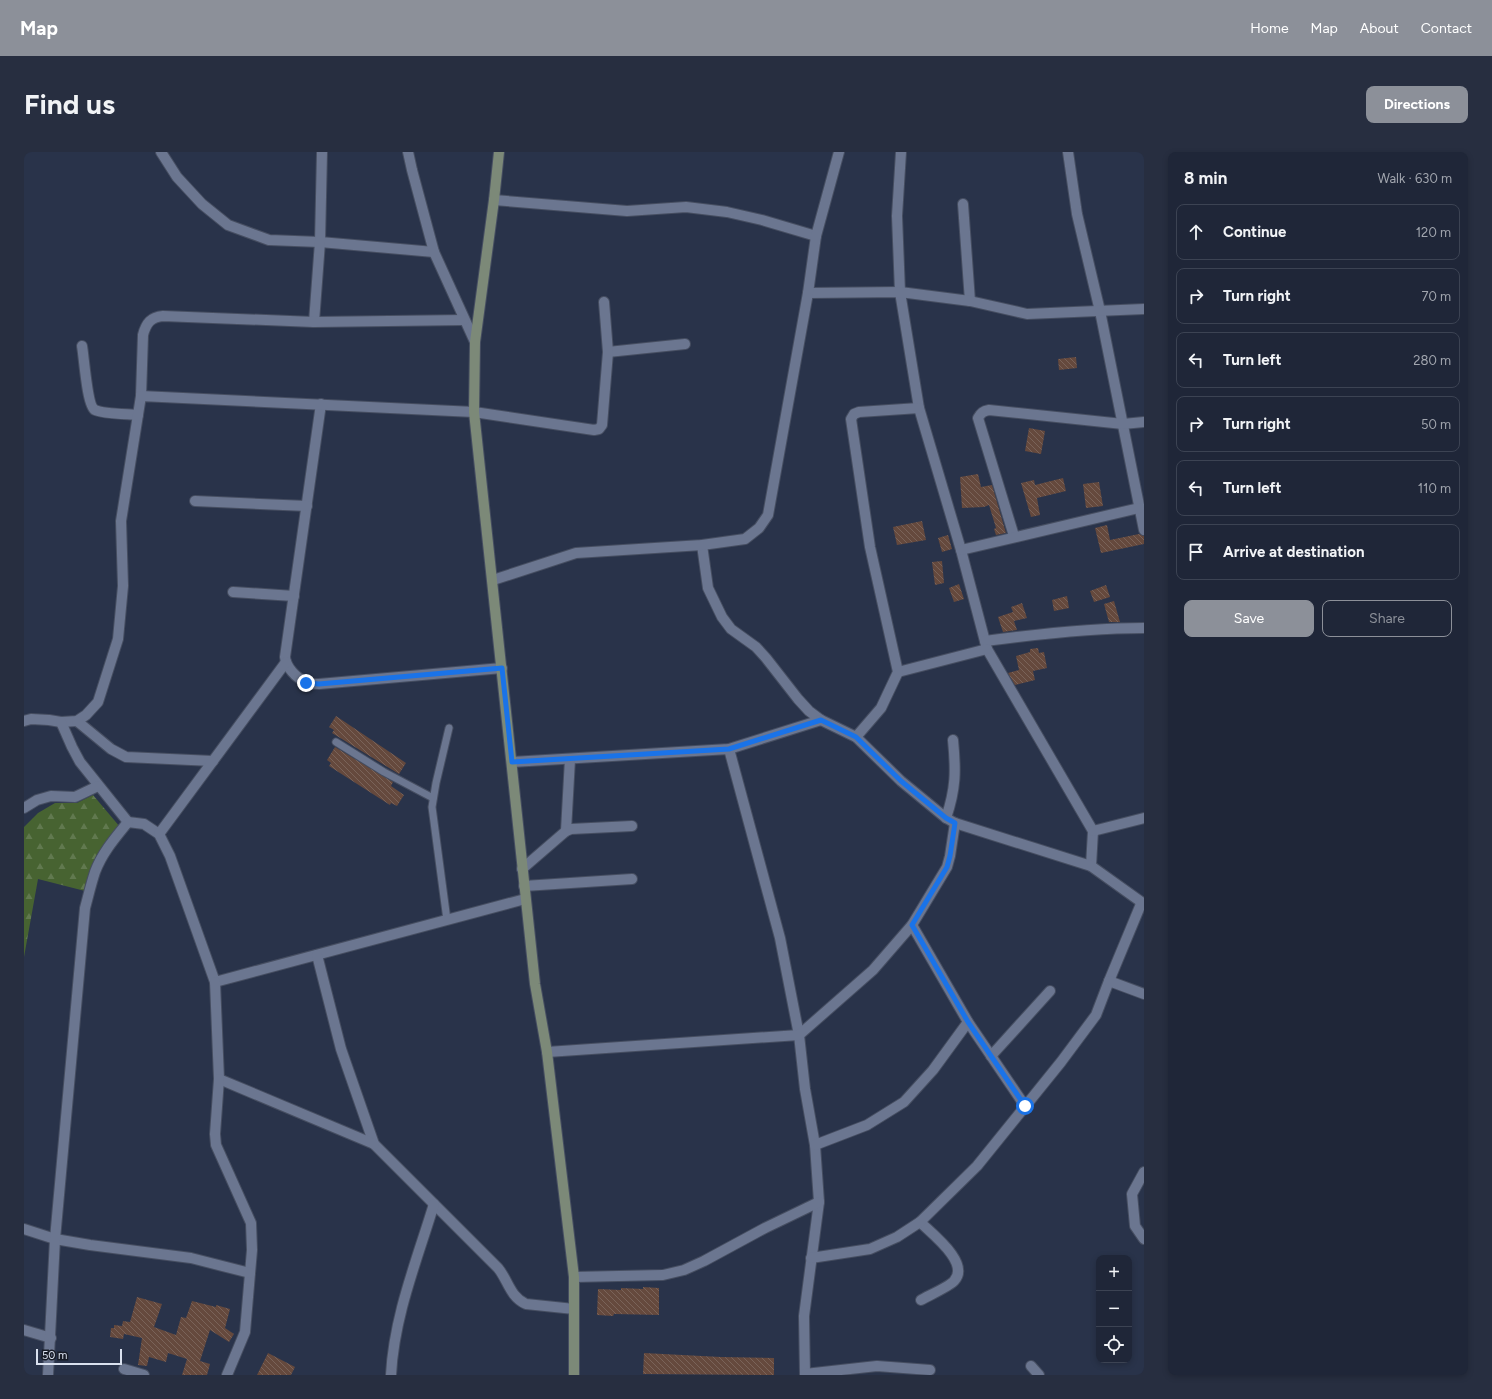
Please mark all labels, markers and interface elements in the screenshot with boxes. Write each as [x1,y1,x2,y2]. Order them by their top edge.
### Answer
text: Map [20,17,58,40]
text: Home [1250,20,1289,37]
text: Map [1311,20,1338,37]
text: About [1360,20,1399,37]
text: Contact [1421,20,1472,37]
button: Directions [1366,86,1468,123]
text: Find us [24,87,115,121]
text: 8 min [1184,168,1227,188]
text: Walk · 630 m [1377,171,1452,186]
icon: ahead [1185,221,1207,243]
text: Continue [1223,223,1286,241]
text: 120 m [1416,225,1451,240]
icon: right [1185,285,1207,307]
text: Turn right [1223,287,1291,305]
text: 70 m [1421,289,1451,304]
icon: left [1185,349,1207,371]
text: Turn left [1223,351,1281,369]
text: 280 m [1413,353,1451,368]
icon: right [1185,413,1207,435]
text: Turn right [1223,415,1291,433]
text: 50 m [1421,417,1451,432]
icon: left [1185,477,1207,499]
text: Turn left [1223,479,1281,497]
text: 110 m [1418,481,1451,496]
icon: arrive [1185,541,1207,563]
text: Arrive at destination [1223,543,1364,561]
button: Save [1184,600,1314,637]
button: Share [1322,600,1452,637]
route end [297,674,315,692]
route start [1016,1097,1034,1115]
map controls [1096,1255,1132,1363]
button: + [1096,1255,1132,1291]
button: − [1096,1291,1132,1327]
button: locate [1096,1327,1132,1363]
scale bar [36,1347,122,1366]
text: 50 m [42,1349,67,1362]

